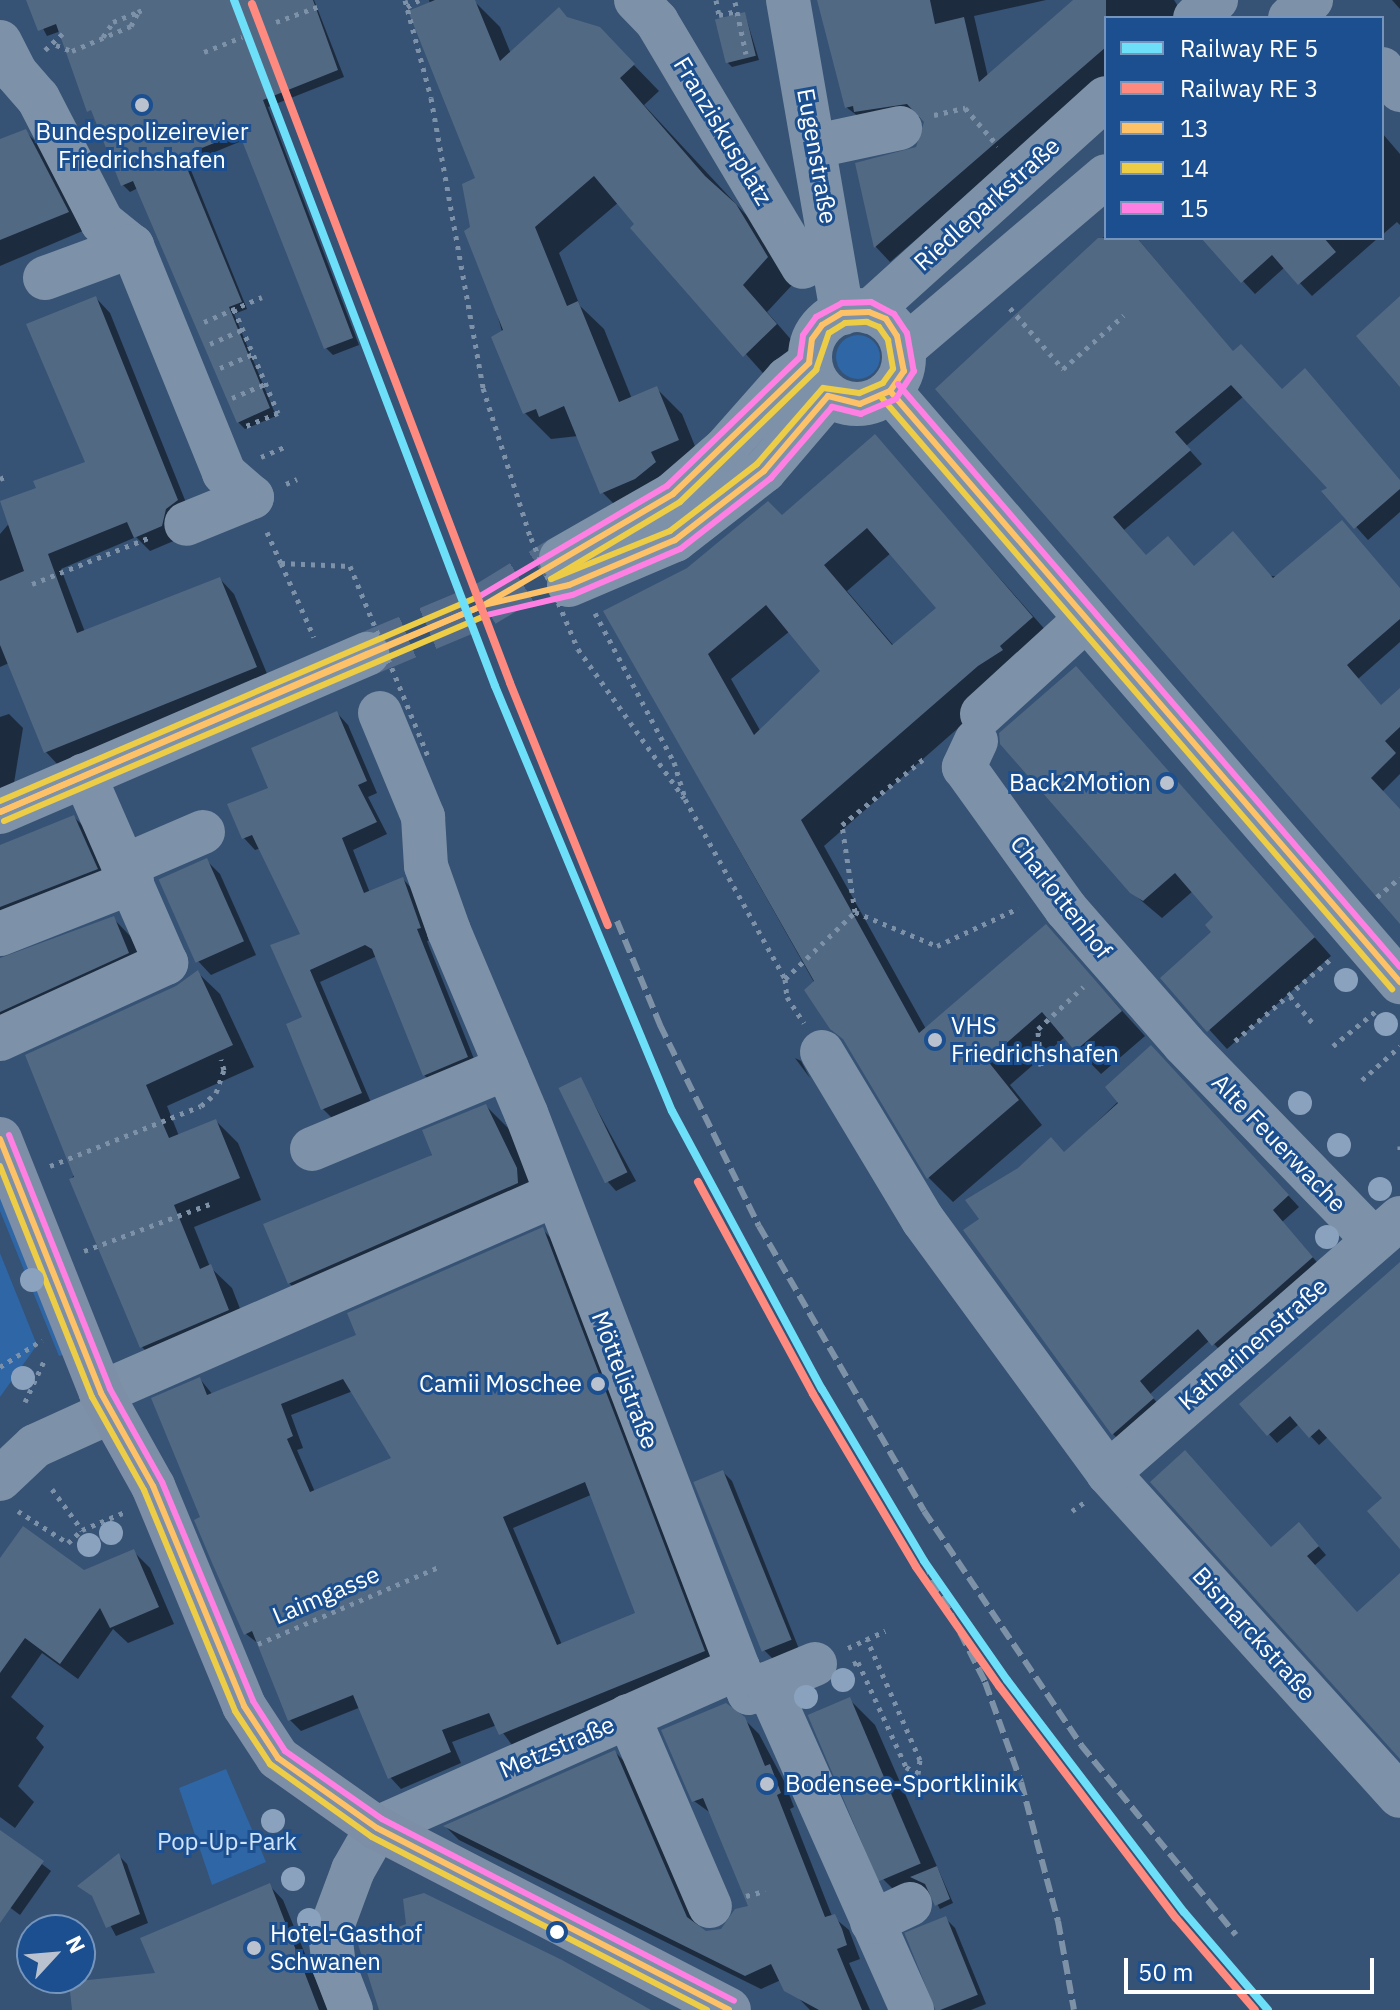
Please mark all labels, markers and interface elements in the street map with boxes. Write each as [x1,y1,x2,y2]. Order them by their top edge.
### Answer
legend [1104,16,1384,240]
text: Railway RE 5 [1180,32,1318,64]
street label: Franziskusplatz [668,52,778,210]
text: Railway RE 3 [1180,72,1318,104]
street label: Eugenstraße [791,86,843,226]
marker: Bundespolizeirevier Friedrichshafen [133,96,151,114]
text: 13 [1180,112,1209,144]
place label: Bundespolizeirevier Friedrichshafen [35,118,249,174]
street label: Riedleparkstraße [908,131,1066,277]
text: 14 [1180,152,1209,184]
text: 15 [1180,192,1209,224]
place label: Back2Motion [1009,769,1151,797]
marker: Back2Motion [1158,774,1176,792]
street label: Charlottenhof [1004,830,1118,964]
place label: VHS Friedrichshafen [951,1012,1119,1068]
marker: VHS Friedrichshafen [926,1031,944,1049]
street label: Alte Feuerwache [1206,1068,1352,1218]
street label: Katharinenstraße [1173,1272,1333,1416]
street label: Möttelistraße [586,1307,664,1453]
place label: Camii Moschee [419,1370,582,1398]
marker: Camii Moschee [589,1375,607,1393]
street label: Laimgasse [268,1560,384,1630]
street label: Bismarckstraße [1186,1561,1322,1707]
street label: Metzstraße [495,1710,619,1784]
place label: Bodensee-Sportklinik [785,1770,1018,1798]
marker: Bodensee-Sportklinik [756,1773,778,1795]
park label: Pop-Up-Park [157,1828,297,1856]
north arrow [16,1914,96,1994]
place label: Hotel-Gasthof Schwanen [270,1920,422,1976]
unlabelled marker [549,1924,565,1940]
text: N [60,1931,93,1958]
marker: Hotel-Gasthof Schwanen [245,1939,263,1957]
scale bar [1128,1942,1378,1992]
text: 50 m [1138,1956,1193,1988]

